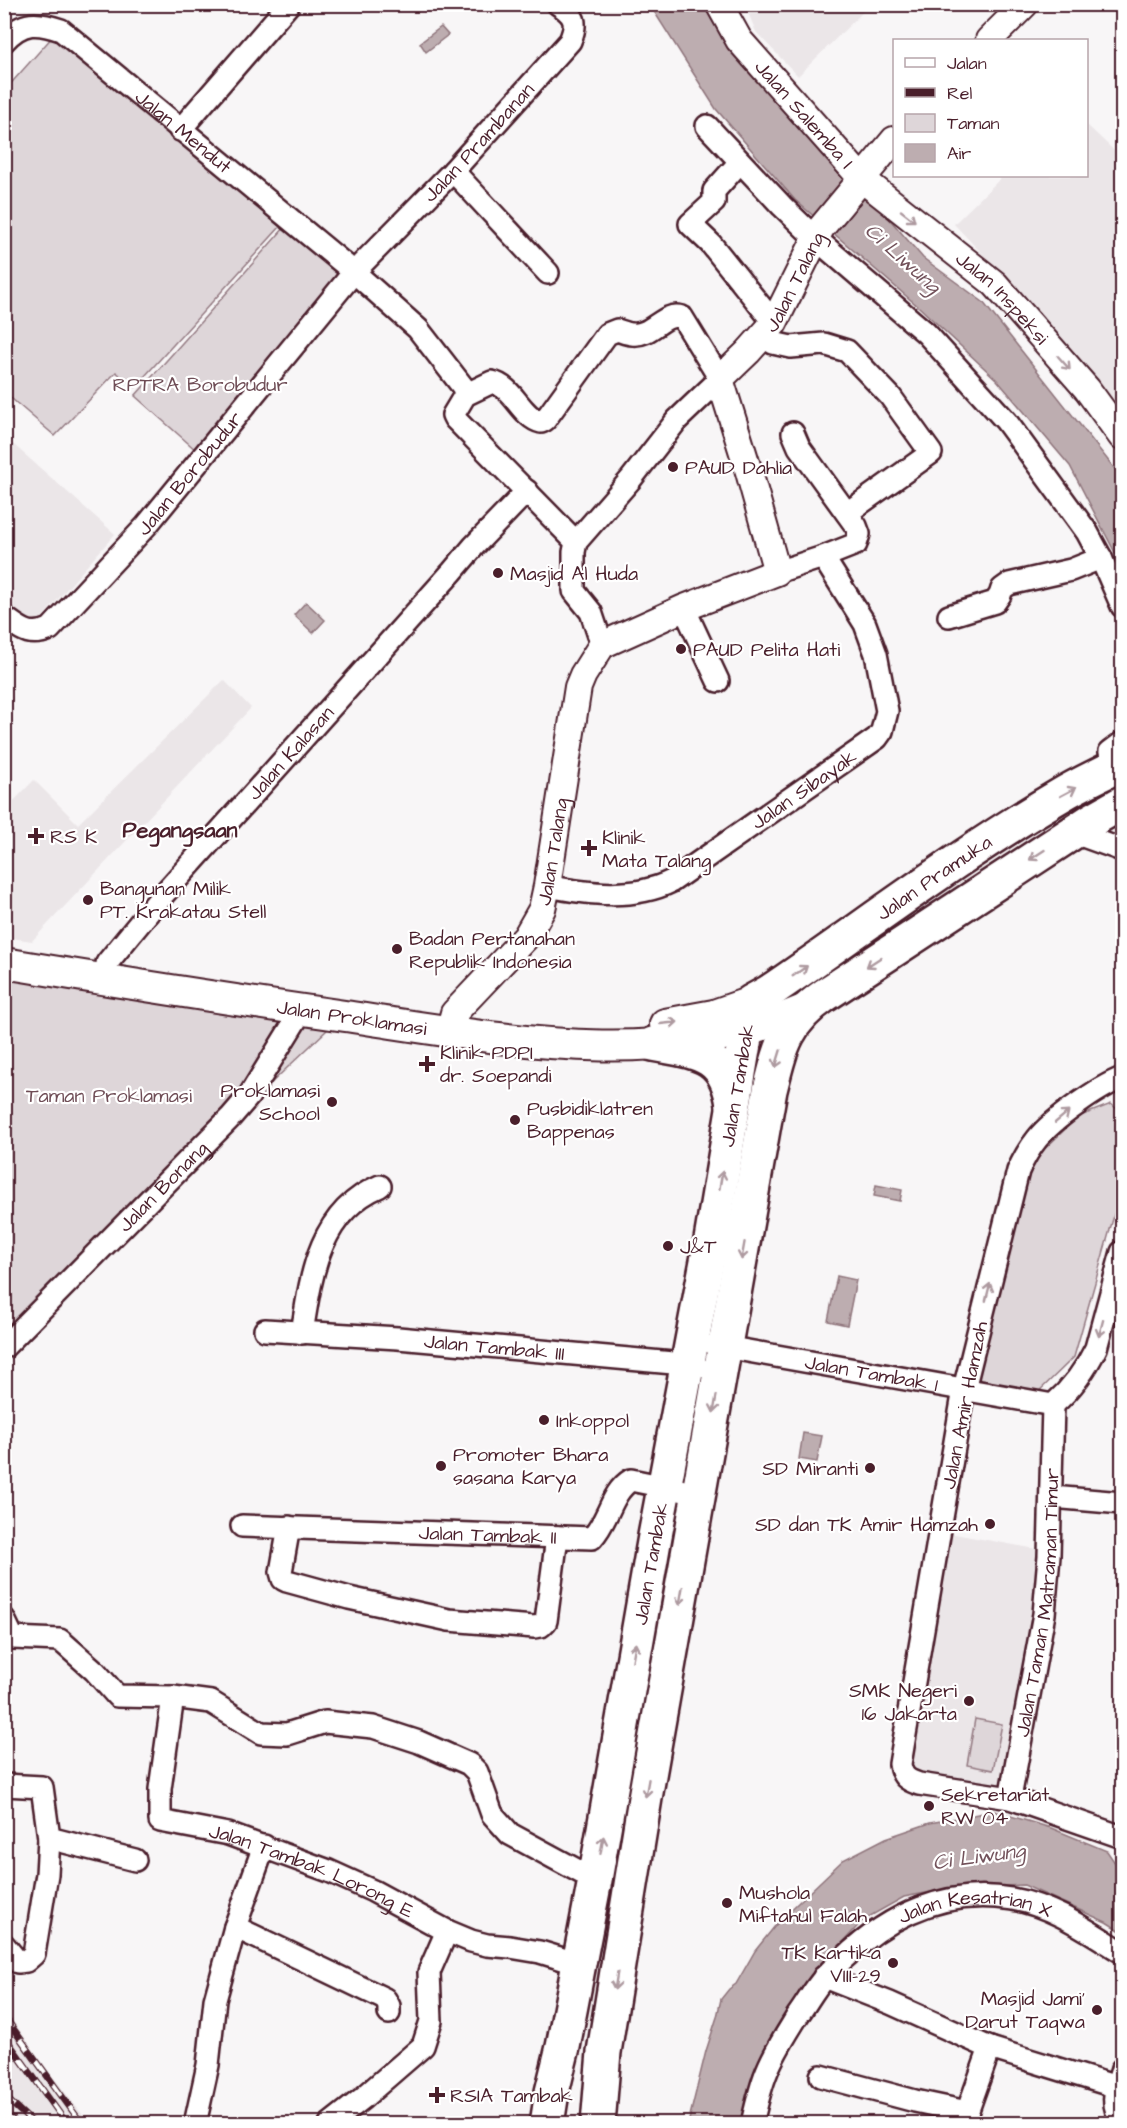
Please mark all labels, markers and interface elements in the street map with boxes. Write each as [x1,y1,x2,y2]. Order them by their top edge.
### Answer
legend [893,39,1088,177]
text: Jalan [947,51,987,76]
street label: Jalan Salemba I [748,54,860,175]
street label: Jalan Prambanan [417,77,541,209]
text: Rel [947,81,973,106]
street label: Jalan Mendut [129,84,237,180]
text: Taman [947,111,1000,136]
text: Air [947,141,971,166]
one-way arrow [900,209,916,222]
water label: Ci Liwung [858,216,948,302]
street label: Jalan Talang [759,227,833,339]
street label: Jalan Inspeksi [949,245,1055,351]
one-way arrow [1057,355,1071,370]
park label: RPTRA Borobudur [112,371,288,399]
street label: Jalan Borobudur [131,406,249,542]
place label: PAUD Dahlia [685,454,792,482]
marker: PAUD Dahlia [666,460,680,474]
place label: Masjid Al Huda [510,560,638,588]
marker: Masjid Al Huda [491,566,505,580]
place label: PAUD Pelita Hati [693,636,840,664]
marker: PAUD Pelita Hati [674,642,688,656]
street label: Jalan Kalasan [241,700,341,807]
street label: Jalan Sibayak [746,743,863,837]
one-way arrow [1059,785,1077,797]
street label: Jalan Talang [530,796,577,908]
district label: Pegangsaan [122,815,238,847]
place label: RS K [50,823,97,851]
place label: Klinik Mata Talang [602,824,711,876]
marker: RS K [27,827,45,845]
street label: Jalan Pramuka [871,829,998,928]
marker: Klinik Mata Talang [580,839,598,857]
one-way arrow [1029,850,1046,862]
place label: Bangunan Milik PT. Krakatau Stell [100,875,266,926]
marker: Bangunan Milik PT. Krakatau Stell [81,893,95,907]
place label: Badan Pertanahan Republik Indonesia [409,925,575,976]
marker: Badan Pertanahan Republik Indonesia [390,942,404,956]
one-way arrow [866,956,882,968]
one-way arrow [791,965,808,977]
street label: Jalan Proklamasi [275,993,429,1043]
one-way arrow [659,1017,679,1028]
street label: Jalan Tambak [714,1022,762,1149]
place label: Klinik PDPI dr. Soepandi [440,1039,552,1090]
one-way arrow [772,1049,783,1068]
marker: Klinik PDPI dr. Soepandi [418,1055,436,1073]
place label: Proklamasi School [221,1077,320,1128]
park label: Taman Proklamasi [26,1082,192,1110]
marker: Proklamasi School [325,1095,339,1109]
place label: Pusbidiklatren Bappenas [527,1095,653,1146]
one-way arrow [1054,1111,1070,1124]
marker: Pusbidiklatren Bappenas [508,1113,522,1127]
street label: Jalan Bonang [112,1135,216,1239]
one-way arrow [716,1171,727,1190]
place label: J&T [680,1233,717,1261]
marker: J&T [661,1239,675,1253]
one-way arrow [737,1240,748,1260]
one-way arrow [983,1283,995,1302]
one-way arrow [1095,1318,1107,1337]
street label: Jalan Amir Hamzah [935,1319,995,1491]
street label: Jalan Tambak III [423,1327,566,1368]
street label: Jalan Tambak 1 [803,1348,941,1399]
one-way arrow [709,1394,720,1414]
place label: Inkoppol [556,1407,629,1435]
marker: Inkoppol [537,1413,551,1427]
place label: Promoter Bhara sasana Karya [453,1441,608,1493]
place label: SD Miranti [762,1455,858,1483]
marker: Promoter Bhara sasana Karya [434,1459,448,1473]
marker: SD Miranti [863,1461,877,1475]
street label: Jalan Taman Matraman Timur [1009,1468,1066,1739]
street label: Jalan Tambak [627,1500,676,1627]
place label: SD dan TK Amir Hamzah [755,1511,978,1539]
marker: SD dan TK Amir Hamzah [983,1517,997,1531]
street label: Jalan Tambak II [418,1519,557,1552]
one-way arrow [675,1586,686,1606]
one-way arrow [629,1643,640,1663]
place label: SMK Negeri 16 Jakarta [849,1677,957,1728]
marker: SMK Negeri 16 Jakarta [962,1694,976,1708]
one-way arrow [641,1778,652,1798]
place label: Sekretariat RW 04 [941,1781,1049,1832]
marker: Sekretariat RW 04 [922,1799,936,1813]
street label: Jalan Tambak Lorong E [207,1818,419,1926]
one-way arrow [596,1835,607,1855]
water label: Ci Liwung [931,1835,1029,1878]
place label: Mushola Miftahul Falah [739,1879,867,1930]
street label: Jalan Kesatrian X [893,1883,1056,1931]
marker: Mushola Miftahul Falah [720,1896,734,1910]
place label: TK Kartika VIII-29 [782,1939,881,1990]
marker: TK Kartika VIII-29 [886,1956,900,1970]
one-way arrow [610,1970,621,1990]
place label: Masjid Jami' Darut Taqwa [965,1985,1085,2036]
marker: Masjid Jami' Darut Taqwa [1090,2003,1104,2017]
place label: RSIA Tambak [450,2082,573,2110]
marker: RSIA Tambak [428,2086,446,2104]

